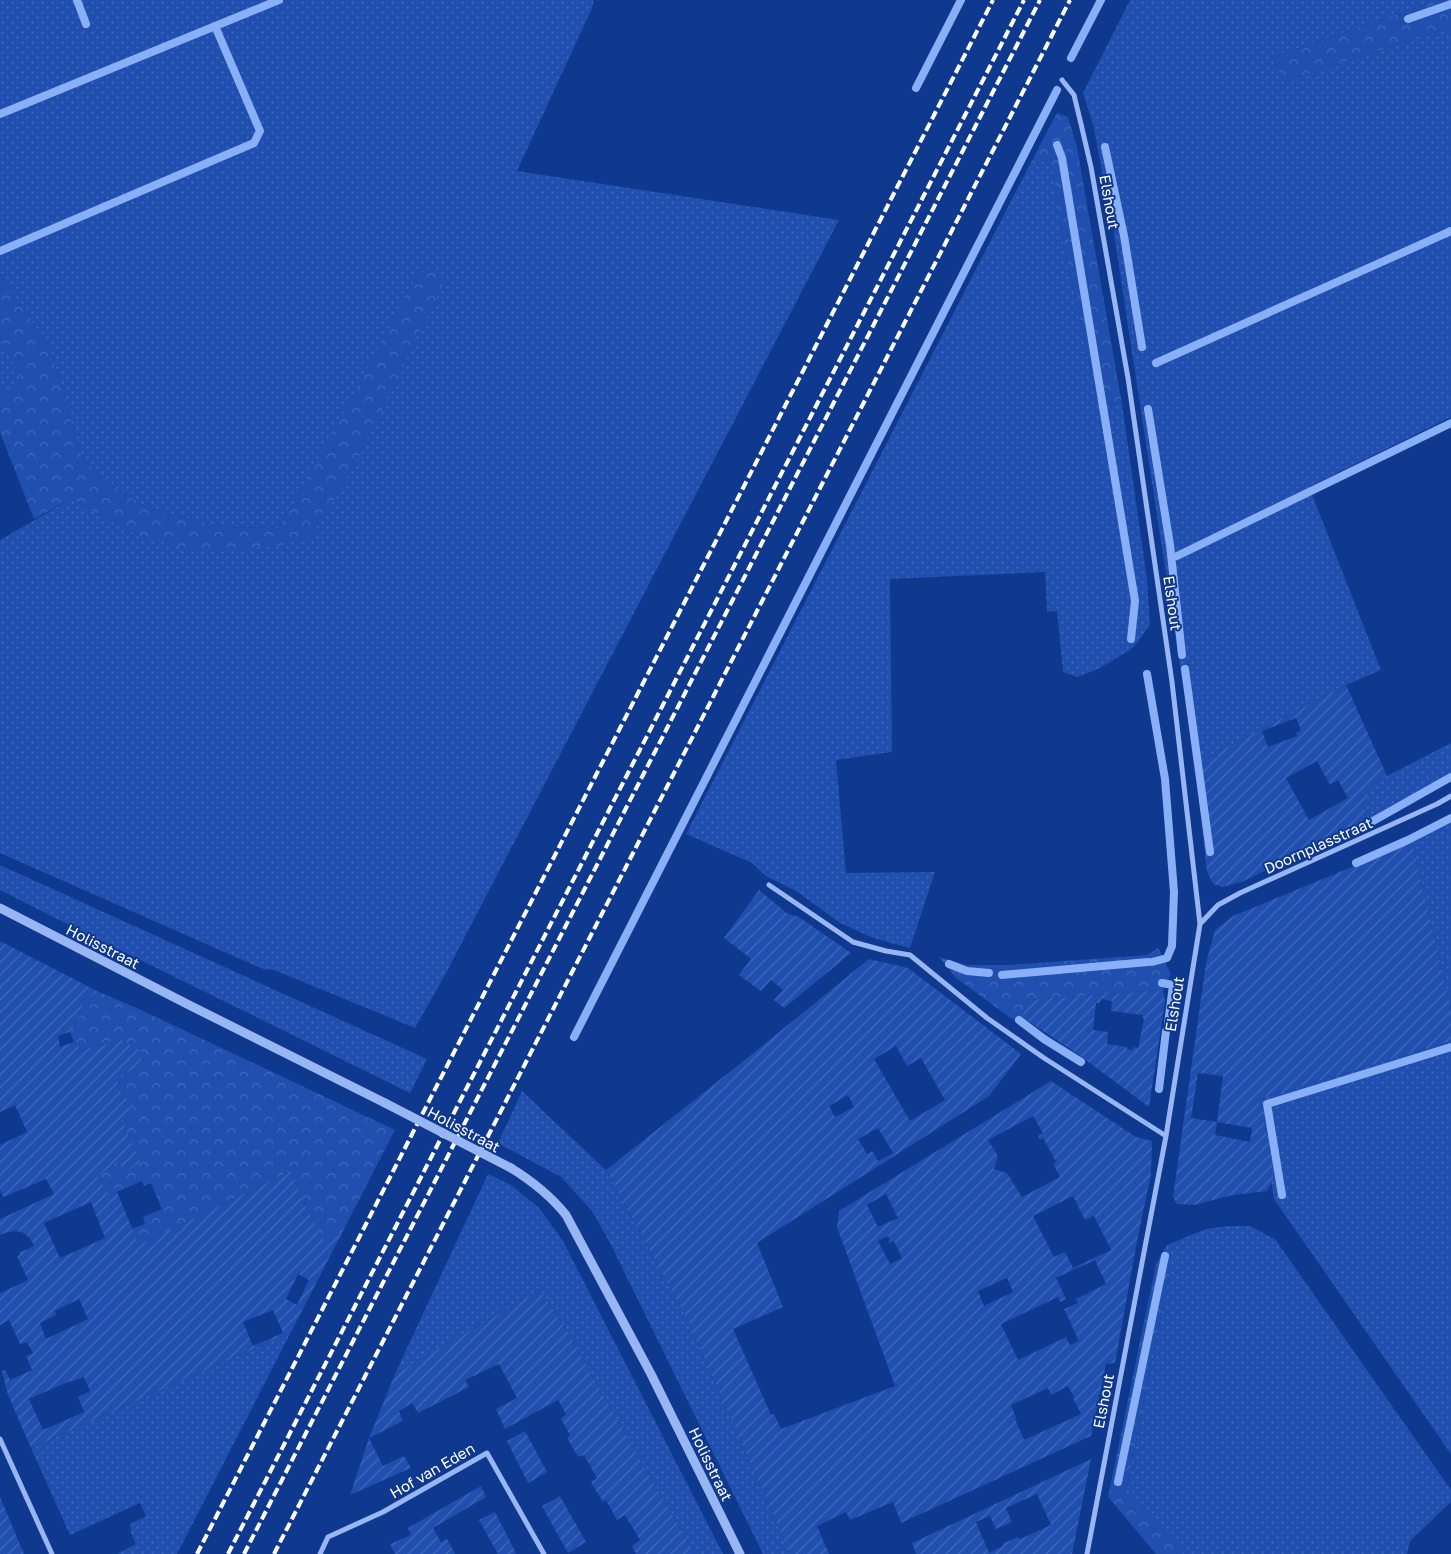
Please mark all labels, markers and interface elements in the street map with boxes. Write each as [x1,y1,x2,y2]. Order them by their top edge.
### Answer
street label: Elshout [1096,173,1124,231]
street label: Elshout [1160,574,1186,632]
street label: Doornplasstraat [1261,813,1375,877]
street label: Holisstraat [63,920,143,972]
street label: Elshout [1161,975,1187,1033]
street label: Holisstraat [425,1102,503,1156]
street label: Elshout [1089,1372,1117,1430]
street label: Holisstraat [685,1424,737,1504]
street label: Hof van Eden [386,1438,478,1502]

